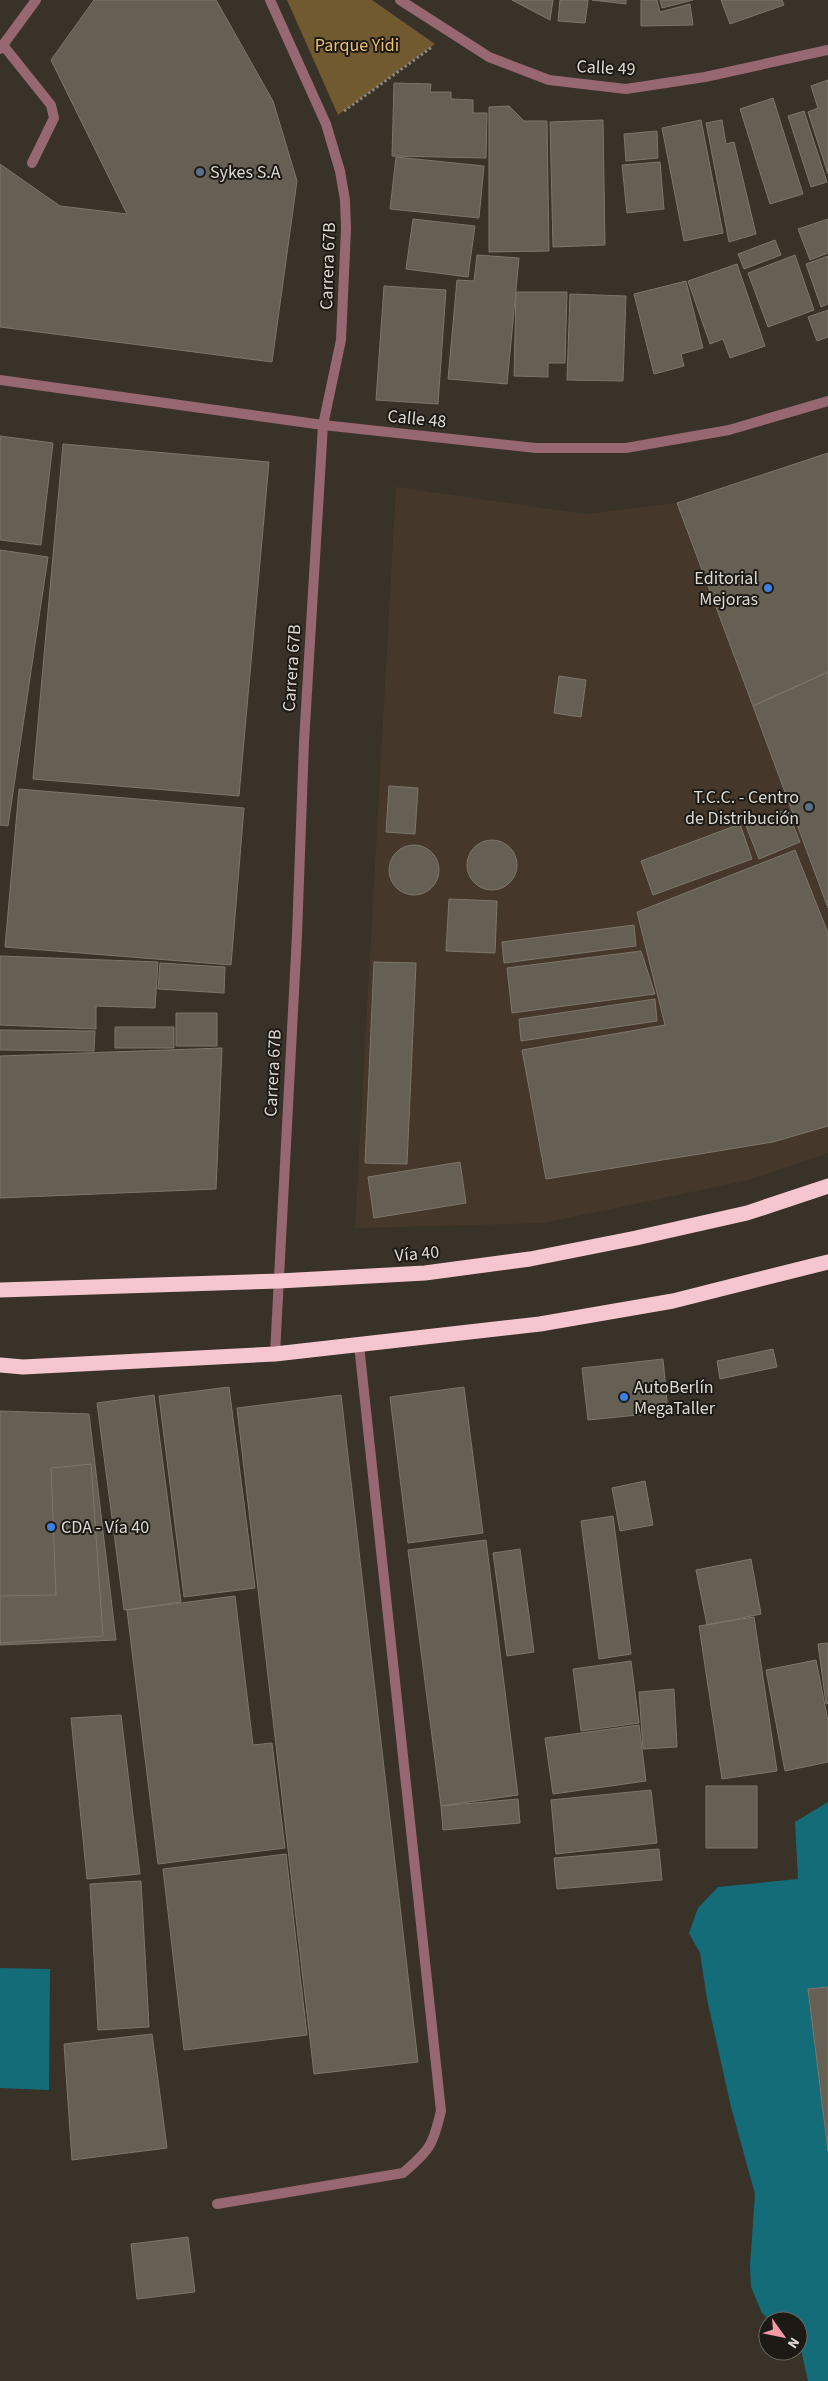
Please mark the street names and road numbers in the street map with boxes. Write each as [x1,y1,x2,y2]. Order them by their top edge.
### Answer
street label: Calle 49 [576,54,636,82]
street label: Carrera 67B [314,222,342,310]
street label: Calle 48 [386,403,448,435]
street label: Carrera 67B [276,623,308,713]
street label: Carrera 67B [258,1029,288,1117]
street label: Vía 40 [394,1240,440,1268]

